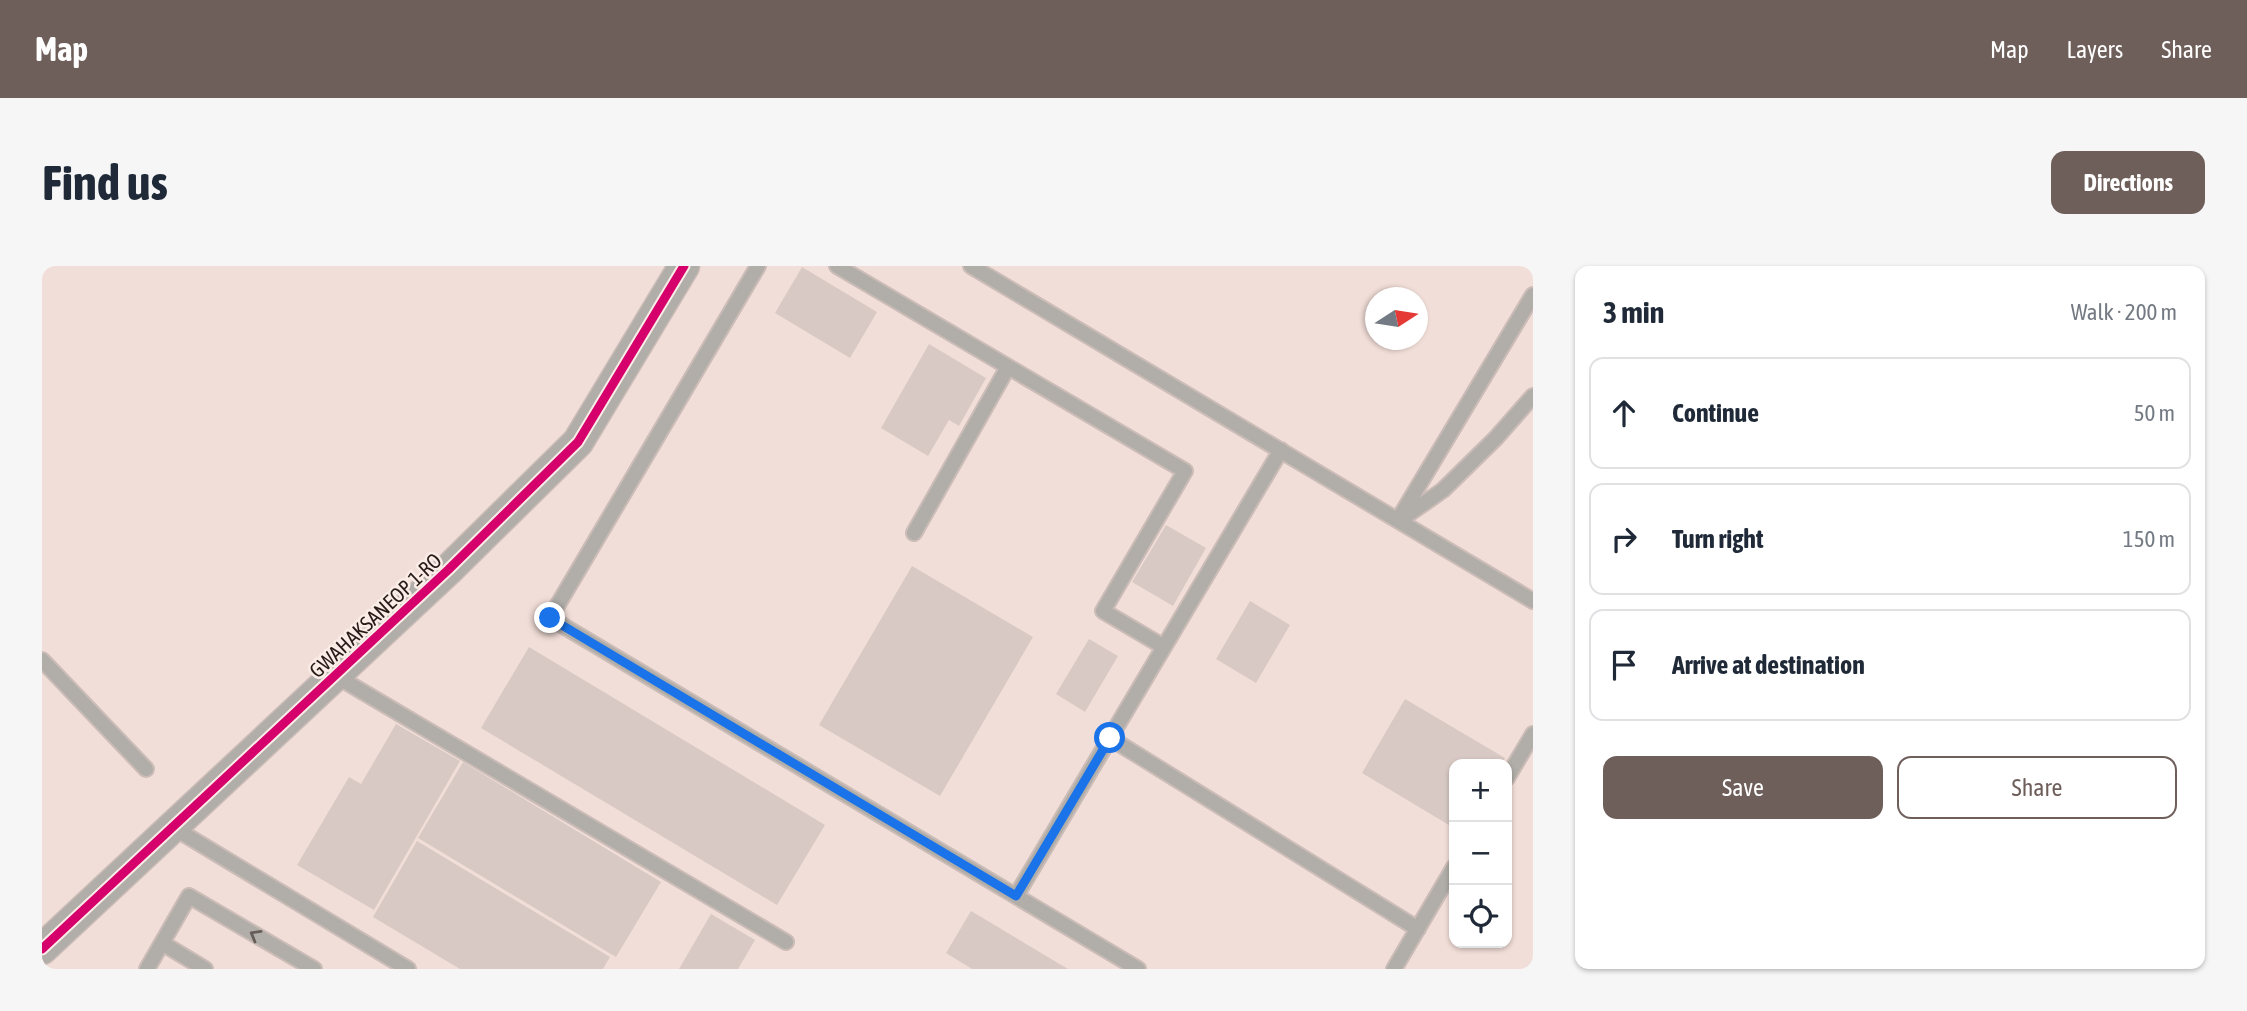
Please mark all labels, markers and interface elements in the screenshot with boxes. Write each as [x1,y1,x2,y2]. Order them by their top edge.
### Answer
text: Map [35,30,88,68]
text: Map [1990,36,2029,63]
text: Layers [2067,36,2123,63]
text: Share [2161,36,2212,63]
button: Directions [2051,151,2205,214]
text: Find us [42,154,168,210]
north arrow [1365,287,1428,350]
text: 3 min [1603,295,1664,329]
text: Walk · 200 m [2071,299,2177,325]
icon: ahead [1605,394,1643,432]
text: Continue [1672,398,1759,428]
text: 50 m [2134,400,2175,426]
icon: right [1605,520,1643,558]
text: Turn right [1672,524,1763,554]
text: 150 m [2123,526,2175,552]
street label: GWAHAKSANEOP 1-RO [304,548,446,682]
route end [534,602,565,633]
icon: arrive [1605,646,1643,684]
text: Arrive at destination [1672,650,1865,680]
route start [1094,722,1125,753]
button: Save [1603,756,1883,819]
button: Share [1897,756,2177,819]
map controls [1449,759,1512,948]
button: + [1449,759,1512,822]
button: − [1449,822,1512,885]
button: locate [1449,885,1512,948]
one-way arrow [249,930,262,943]

